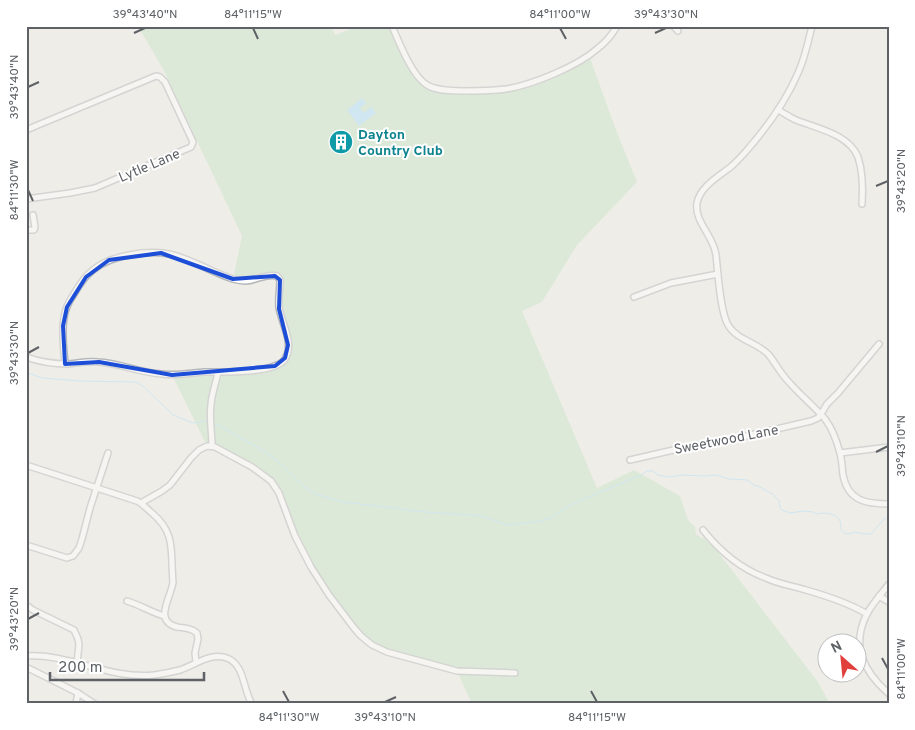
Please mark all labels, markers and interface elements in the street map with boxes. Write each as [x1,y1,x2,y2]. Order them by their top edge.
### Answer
text: 39°43'40"N [113,7,177,23]
text: 84°11'15"W [224,7,282,23]
text: 84°11'00"W [529,7,591,23]
text: 39°43'30"N [634,7,698,23]
text: 39°43'40"N [7,55,23,119]
place label: Dayton Country Club [358,127,443,160]
building icon: Dayton Country Club [328,129,354,155]
street label: Lytle Lane [116,146,183,187]
text: 39°43'20"N [894,149,910,213]
text: 84°11'30"W [7,160,23,220]
text: 39°43'30"N [7,321,23,385]
text: 39°43'10"N [894,415,910,477]
street label: Sweetwood Lane [673,422,780,459]
text: 39°43'20"N [7,587,23,651]
north arrow [818,632,868,682]
text: N [828,638,845,658]
text: 84°11'00"W [894,638,910,700]
scale bar [50,650,204,682]
text: 200 m [58,659,103,678]
text: 84°11'30"W [259,710,319,726]
text: 39°43'10"N [354,710,416,726]
text: 84°11'15"W [568,710,626,726]

